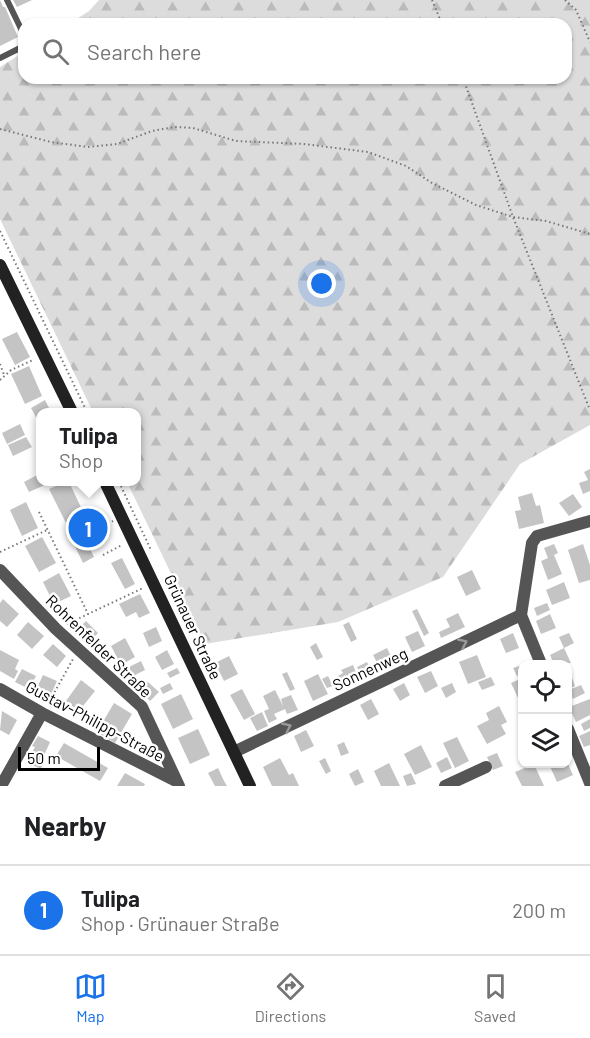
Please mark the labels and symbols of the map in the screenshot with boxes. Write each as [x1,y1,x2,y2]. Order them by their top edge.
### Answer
your location [307,269,336,298]
pin: 1 [68,506,107,550]
street label: Grünauer Straße [161,571,226,682]
street label: Rohrenfelder Straße [42,590,156,701]
one-way arrow [456,639,467,651]
street label: Sonnenweg [329,643,410,694]
street label: Gustav-Philipp-Straße [23,676,168,765]
one-way arrow [280,722,291,734]
scale bar [18,744,100,772]

